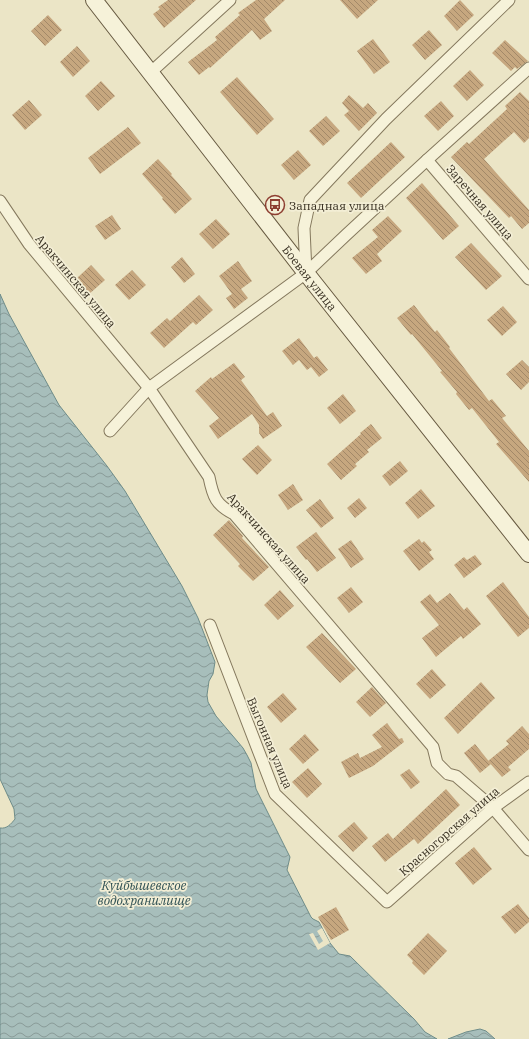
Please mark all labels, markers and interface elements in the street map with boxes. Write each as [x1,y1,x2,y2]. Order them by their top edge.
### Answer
street label: Заречная улица [443,161,517,243]
bus stop icon: Западная улица [264,194,286,216]
place label: Западная улица [289,198,385,213]
street label: Аракчинская улица [33,231,120,331]
street label: Боевая улица [280,242,341,314]
street label: Аракчинская улица [224,489,314,587]
street label: Выгонная улица [244,695,296,791]
street label: Красногорская улица [396,783,503,879]
water label: Куйбышевское водохранилище [98,877,191,909]

